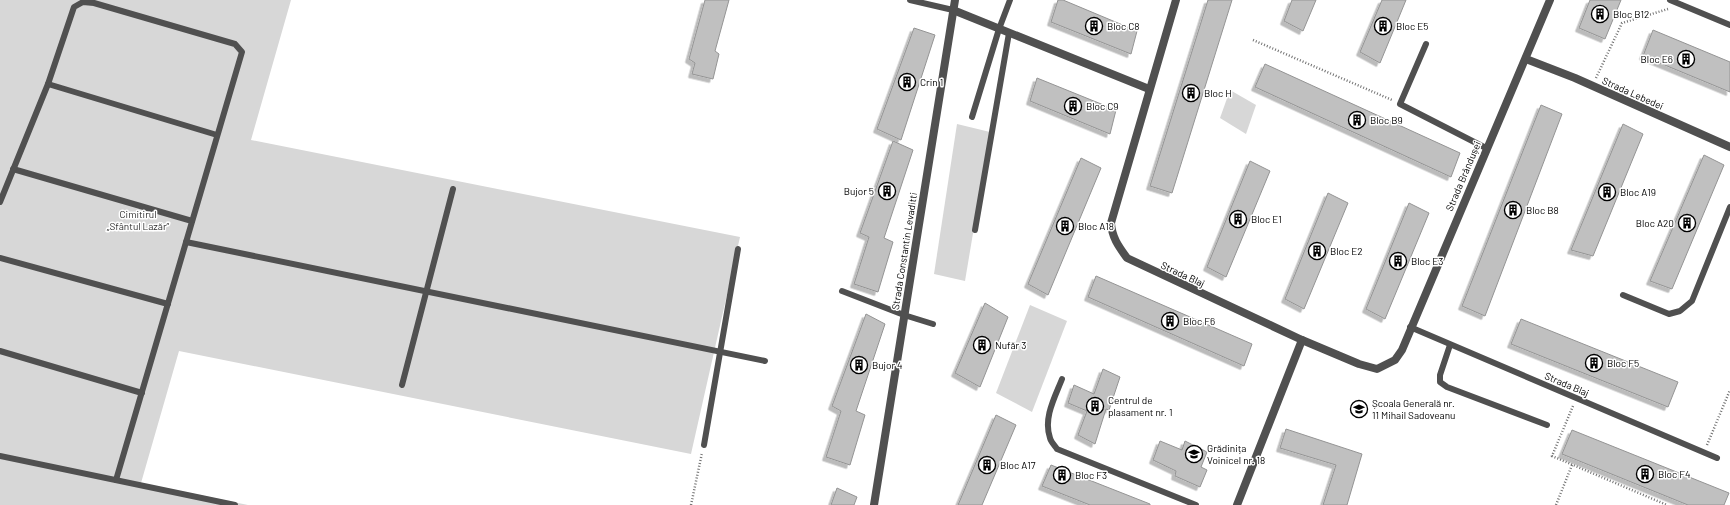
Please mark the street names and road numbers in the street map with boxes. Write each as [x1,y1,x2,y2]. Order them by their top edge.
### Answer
street label: Strada Lebedei [1600,74,1666,112]
street label: Strada Brândușei [1443,139,1483,213]
street label: Strada Constantin Levaditti [889,191,919,311]
street label: Strada Blaj [1159,259,1207,289]
street label: Strada Blaj [1543,369,1591,399]

